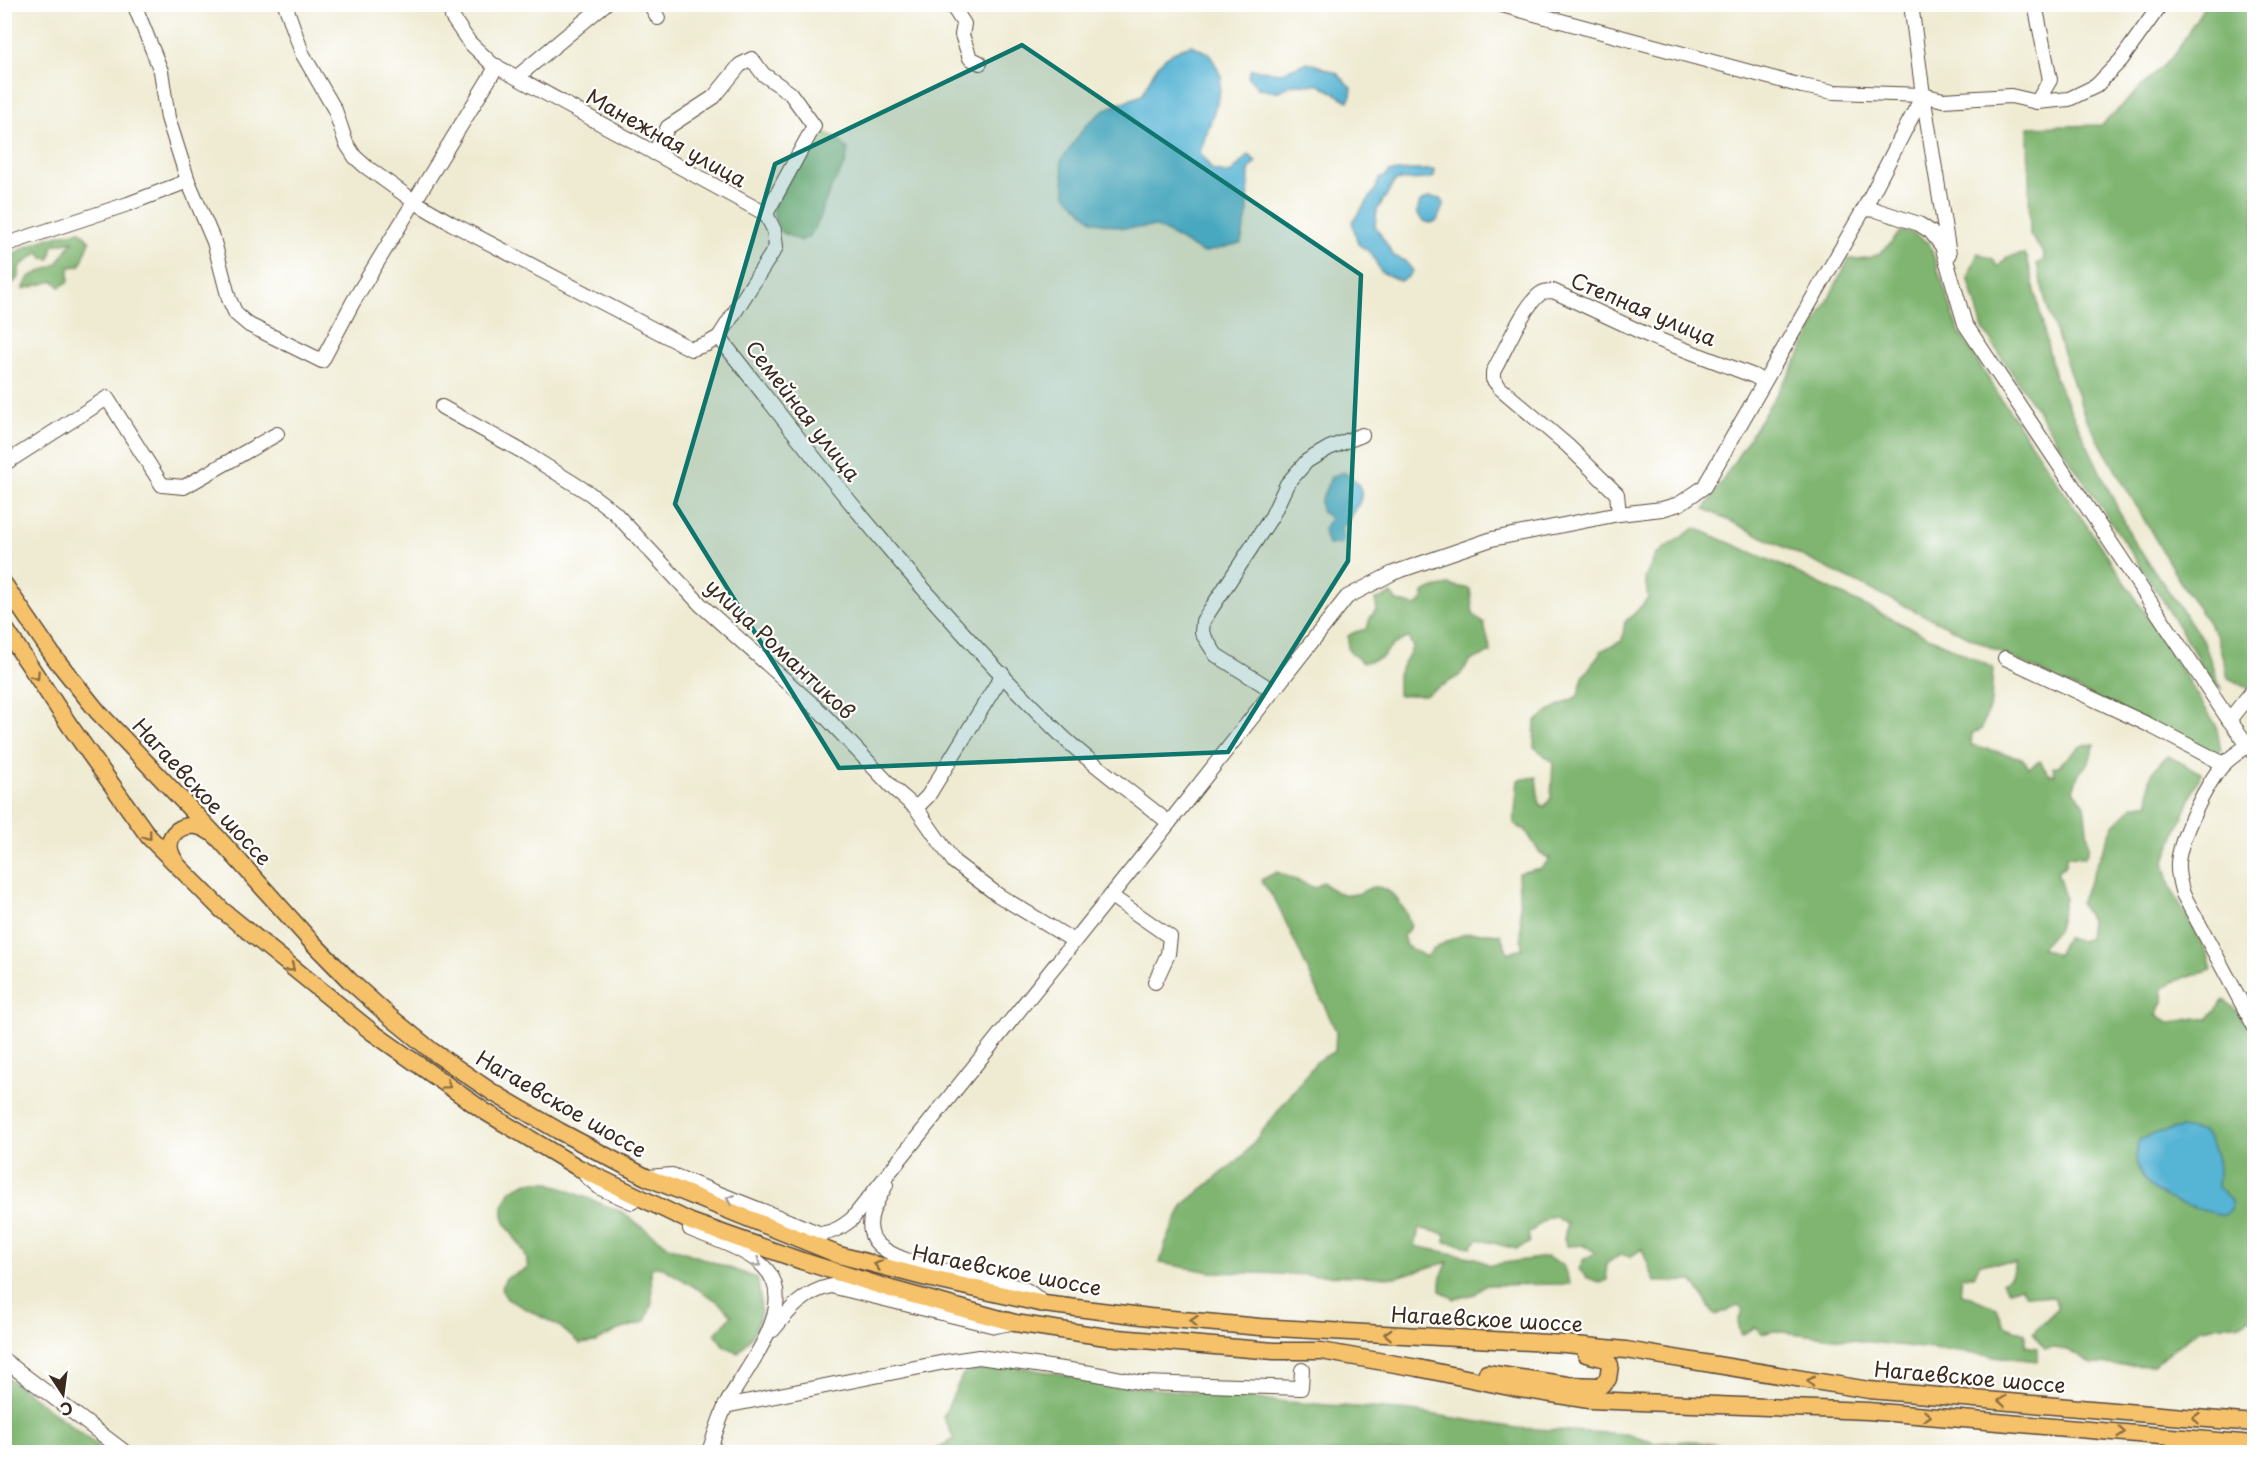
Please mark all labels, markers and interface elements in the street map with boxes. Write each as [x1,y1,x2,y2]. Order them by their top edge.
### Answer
street label: Манежная улица [581,80,754,195]
street label: Степная улица [1566,263,1722,353]
street label: Семейная улица [739,333,870,488]
street label: улица Романтиков [699,570,863,726]
one-way arrow [29,669,40,680]
street label: Нагаевское шоссе [126,710,280,872]
one-way arrow [141,829,152,840]
one-way arrow [285,960,296,971]
street label: Нагаевское шоссе [471,1041,653,1165]
one-way arrow [440,1078,451,1089]
one-way arrow [726,1193,736,1206]
street label: Нагаевское шоссе [910,1235,1104,1303]
one-way arrow [750,1256,761,1267]
one-way arrow [873,1260,884,1272]
street label: Нагаевское шоссе [1390,1297,1584,1339]
one-way arrow [1189,1315,1198,1328]
one-way arrow [1384,1328,1393,1341]
street label: Нагаевское шоссе [1873,1352,2067,1400]
north arrow [33,1364,93,1424]
one-way arrow [1806,1375,1816,1387]
one-way arrow [1997,1395,2006,1408]
text: С [58,1397,75,1423]
one-way arrow [1922,1409,1931,1422]
one-way arrow [2192,1412,2201,1425]
one-way arrow [2116,1425,2125,1438]

